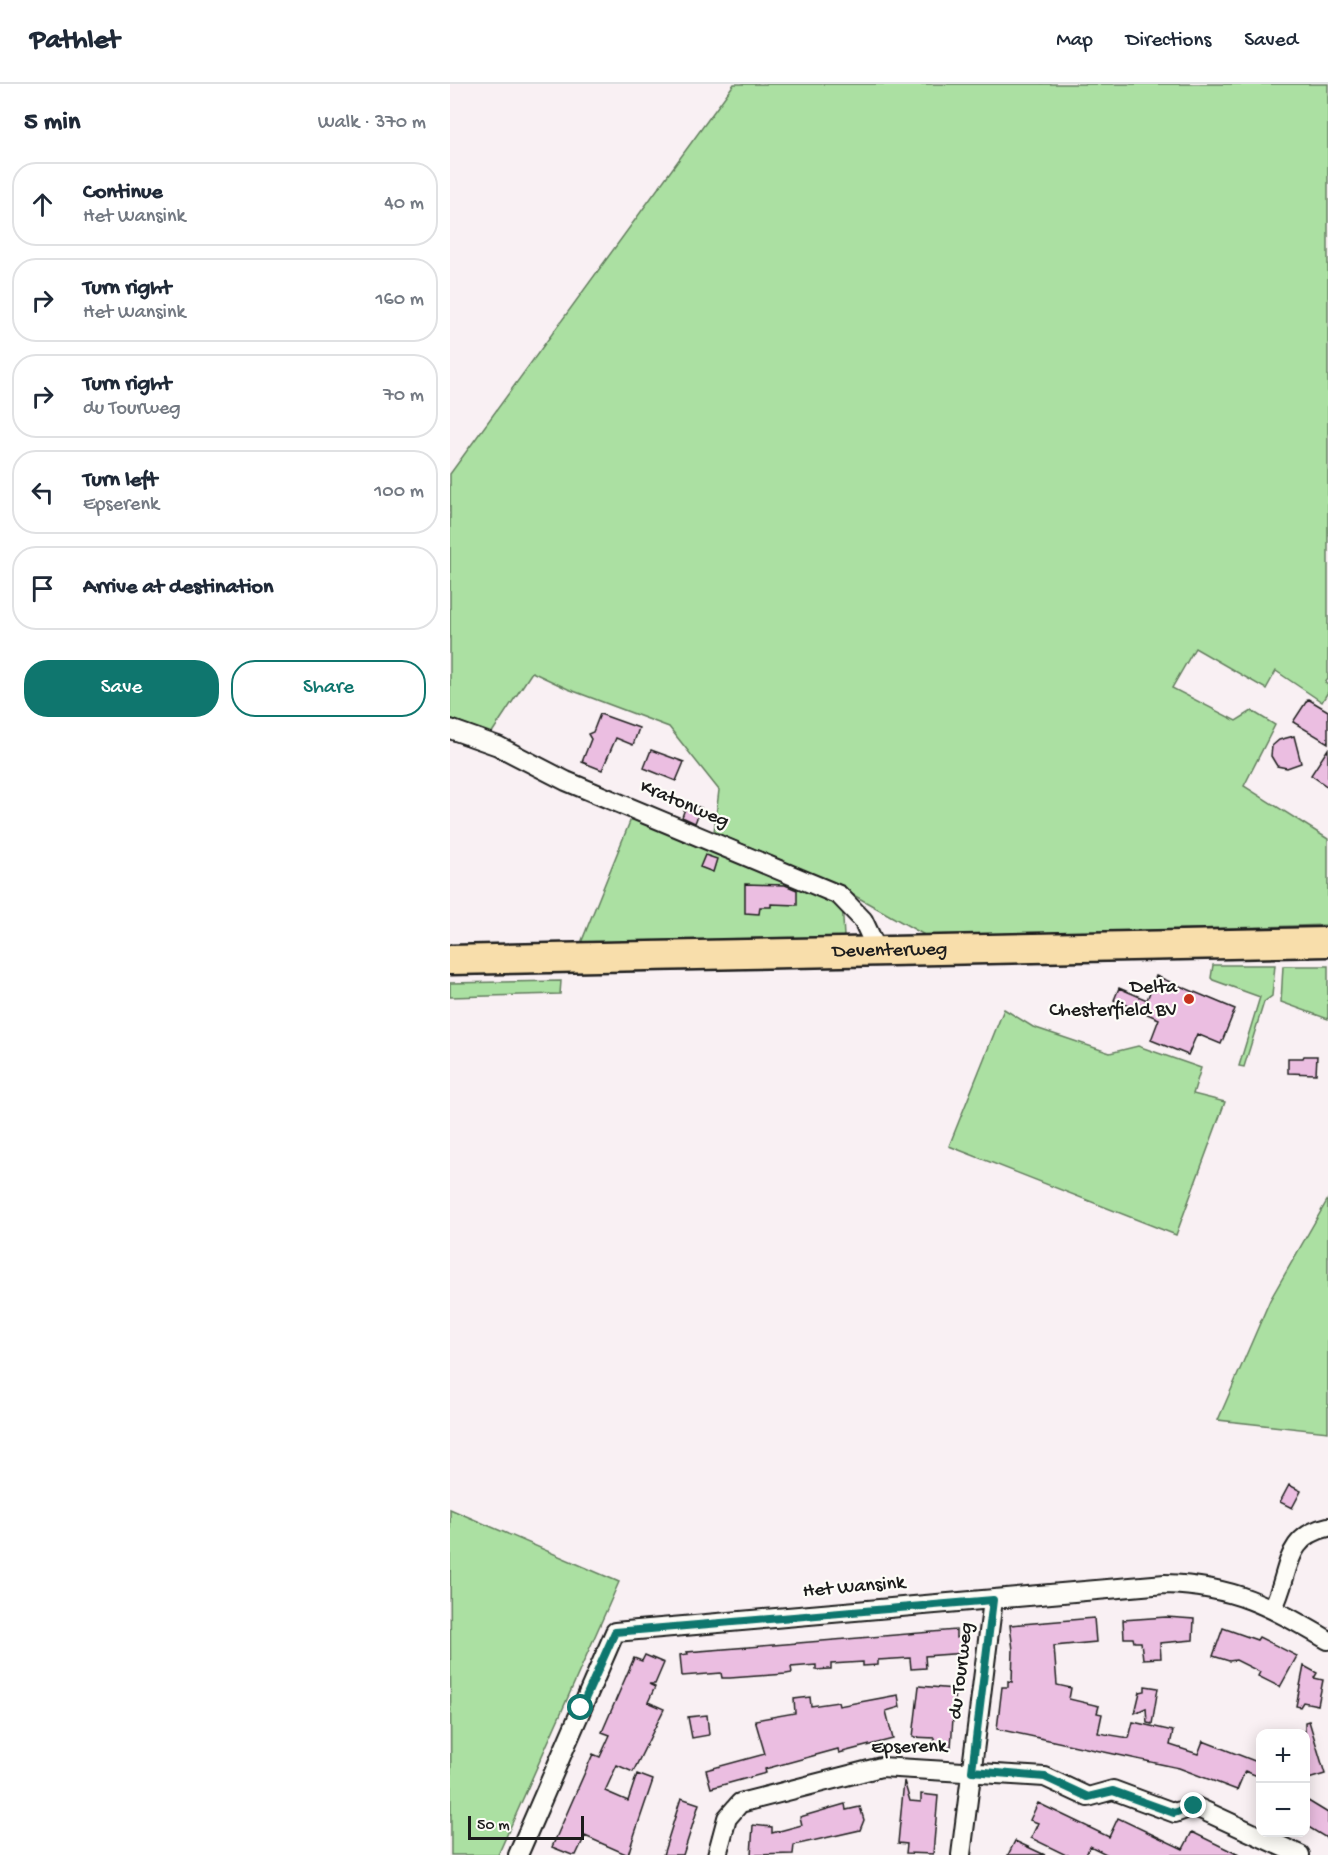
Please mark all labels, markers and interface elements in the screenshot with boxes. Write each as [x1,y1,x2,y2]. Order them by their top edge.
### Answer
text: Pathlet [30,25,120,58]
text: Map [1056,29,1093,54]
text: Directions [1126,29,1211,54]
text: Saved [1244,29,1298,54]
text: 5 min [24,108,80,139]
text: Walk · 370 m [318,112,426,135]
text: Continue [83,180,163,206]
icon: ahead [26,188,59,221]
text: 40 m [384,193,424,216]
text: Het Wansink [83,206,185,229]
text: Turn right [83,276,171,302]
icon: right [26,284,59,317]
text: 160 m [375,289,424,312]
text: Het Wansink [83,302,185,325]
text: Turn right [83,372,171,398]
icon: right [26,380,59,413]
text: 70 m [383,385,424,408]
text: du Tourweg [83,398,181,421]
text: Turn left [83,468,157,494]
icon: left [26,476,59,509]
text: 100 m [374,481,424,504]
text: Epserenk [83,494,159,517]
icon: arrive [26,572,59,605]
text: Arrive at destination [83,575,273,601]
button: Save [24,660,219,717]
button: Share [231,660,426,717]
street label: Kratonweg [636,776,732,834]
street label: Deventerweg [830,938,948,964]
place label: Delta Chesterfield BV [1049,977,1178,1023]
marker: Delta Chesterfield BV [1182,992,1196,1006]
street label: Het Wansink [802,1572,908,1604]
street label: du Tourweg [945,1621,979,1721]
route start [567,1694,593,1720]
map controls [1256,1729,1310,1837]
button: + [1256,1729,1310,1783]
street label: Epserenk [871,1736,949,1760]
button: − [1256,1783,1310,1837]
route end [1180,1792,1206,1818]
scale bar [468,1813,584,1840]
text: 50 m [477,1817,510,1836]

